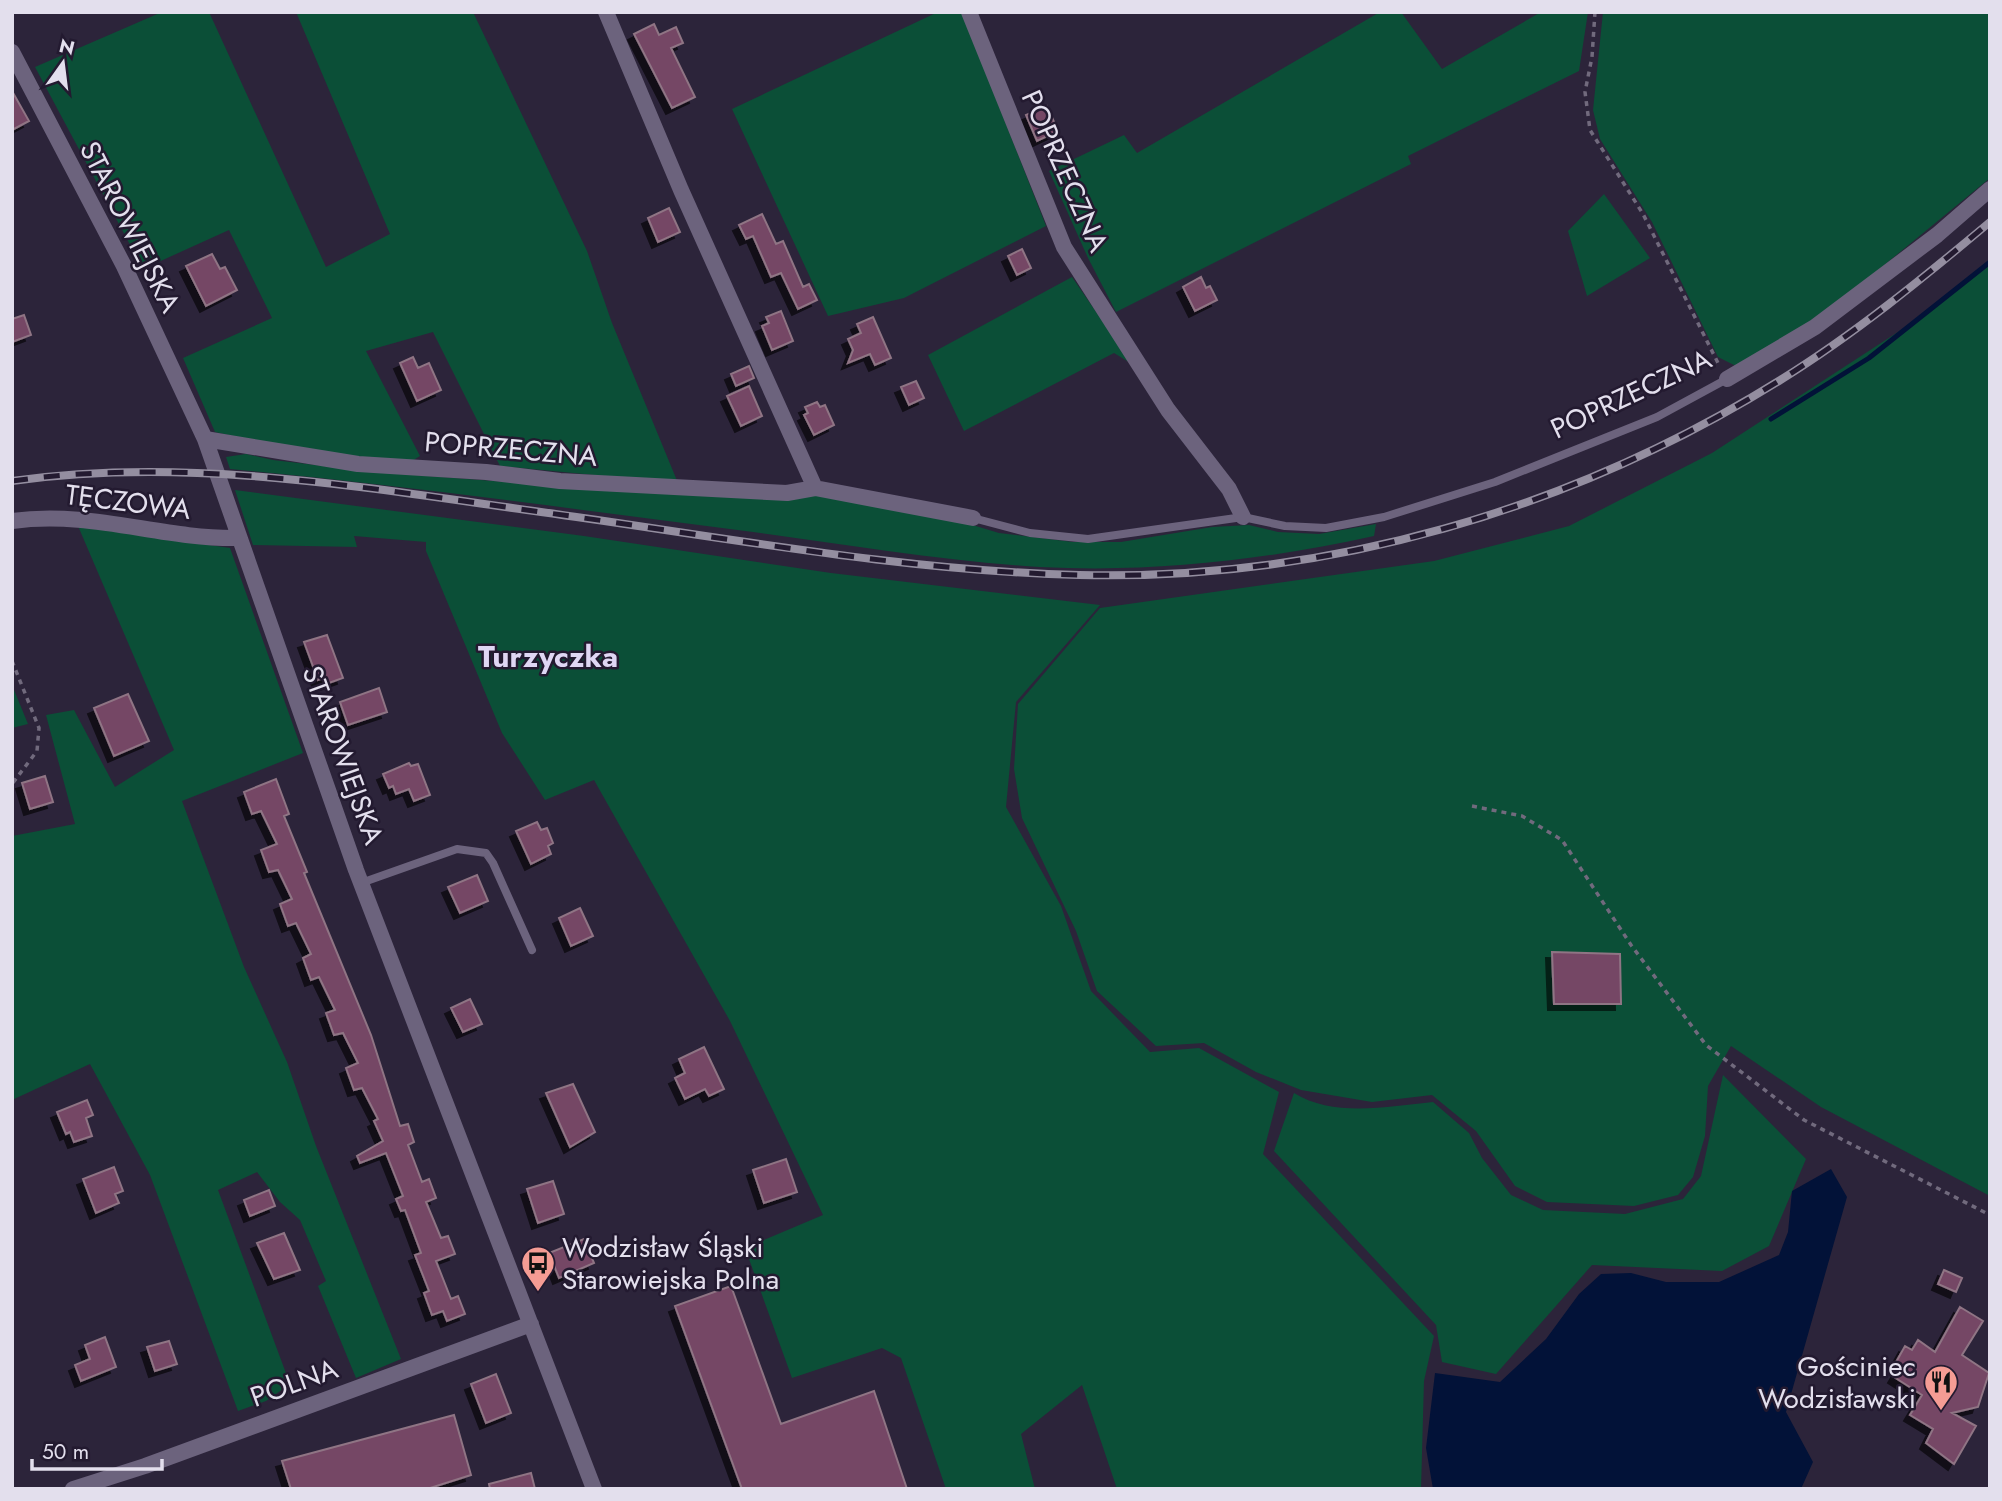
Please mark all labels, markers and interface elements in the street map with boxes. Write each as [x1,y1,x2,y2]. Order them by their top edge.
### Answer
north arrow [28,28,98,98]
text: N [56,32,78,62]
street label: POPRZECZNA [1011,83,1119,259]
street label: STAROWIEJSKA [69,134,191,320]
street label: POPRZECZNA [1544,339,1719,449]
street label: POPRZECZNA [423,421,600,477]
street label: TĘCZOWA [63,474,193,530]
district label: Turzyczka [478,635,618,678]
street label: STAROWIEJSKA [292,660,394,851]
place label: Wodzisław Śląski Starowiejska Polna [562,1227,779,1300]
bus stop icon: Wodzisław Śląski Starowiejska Polna [519,1244,557,1293]
place label: Gościniec Wodzisławski [1758,1346,1916,1419]
street label: POLNA [245,1348,344,1418]
restaurant icon: Gościniec Wodzisławski [1922,1363,1960,1412]
scale bar [32,1428,161,1472]
text: 50 m [42,1437,89,1467]

